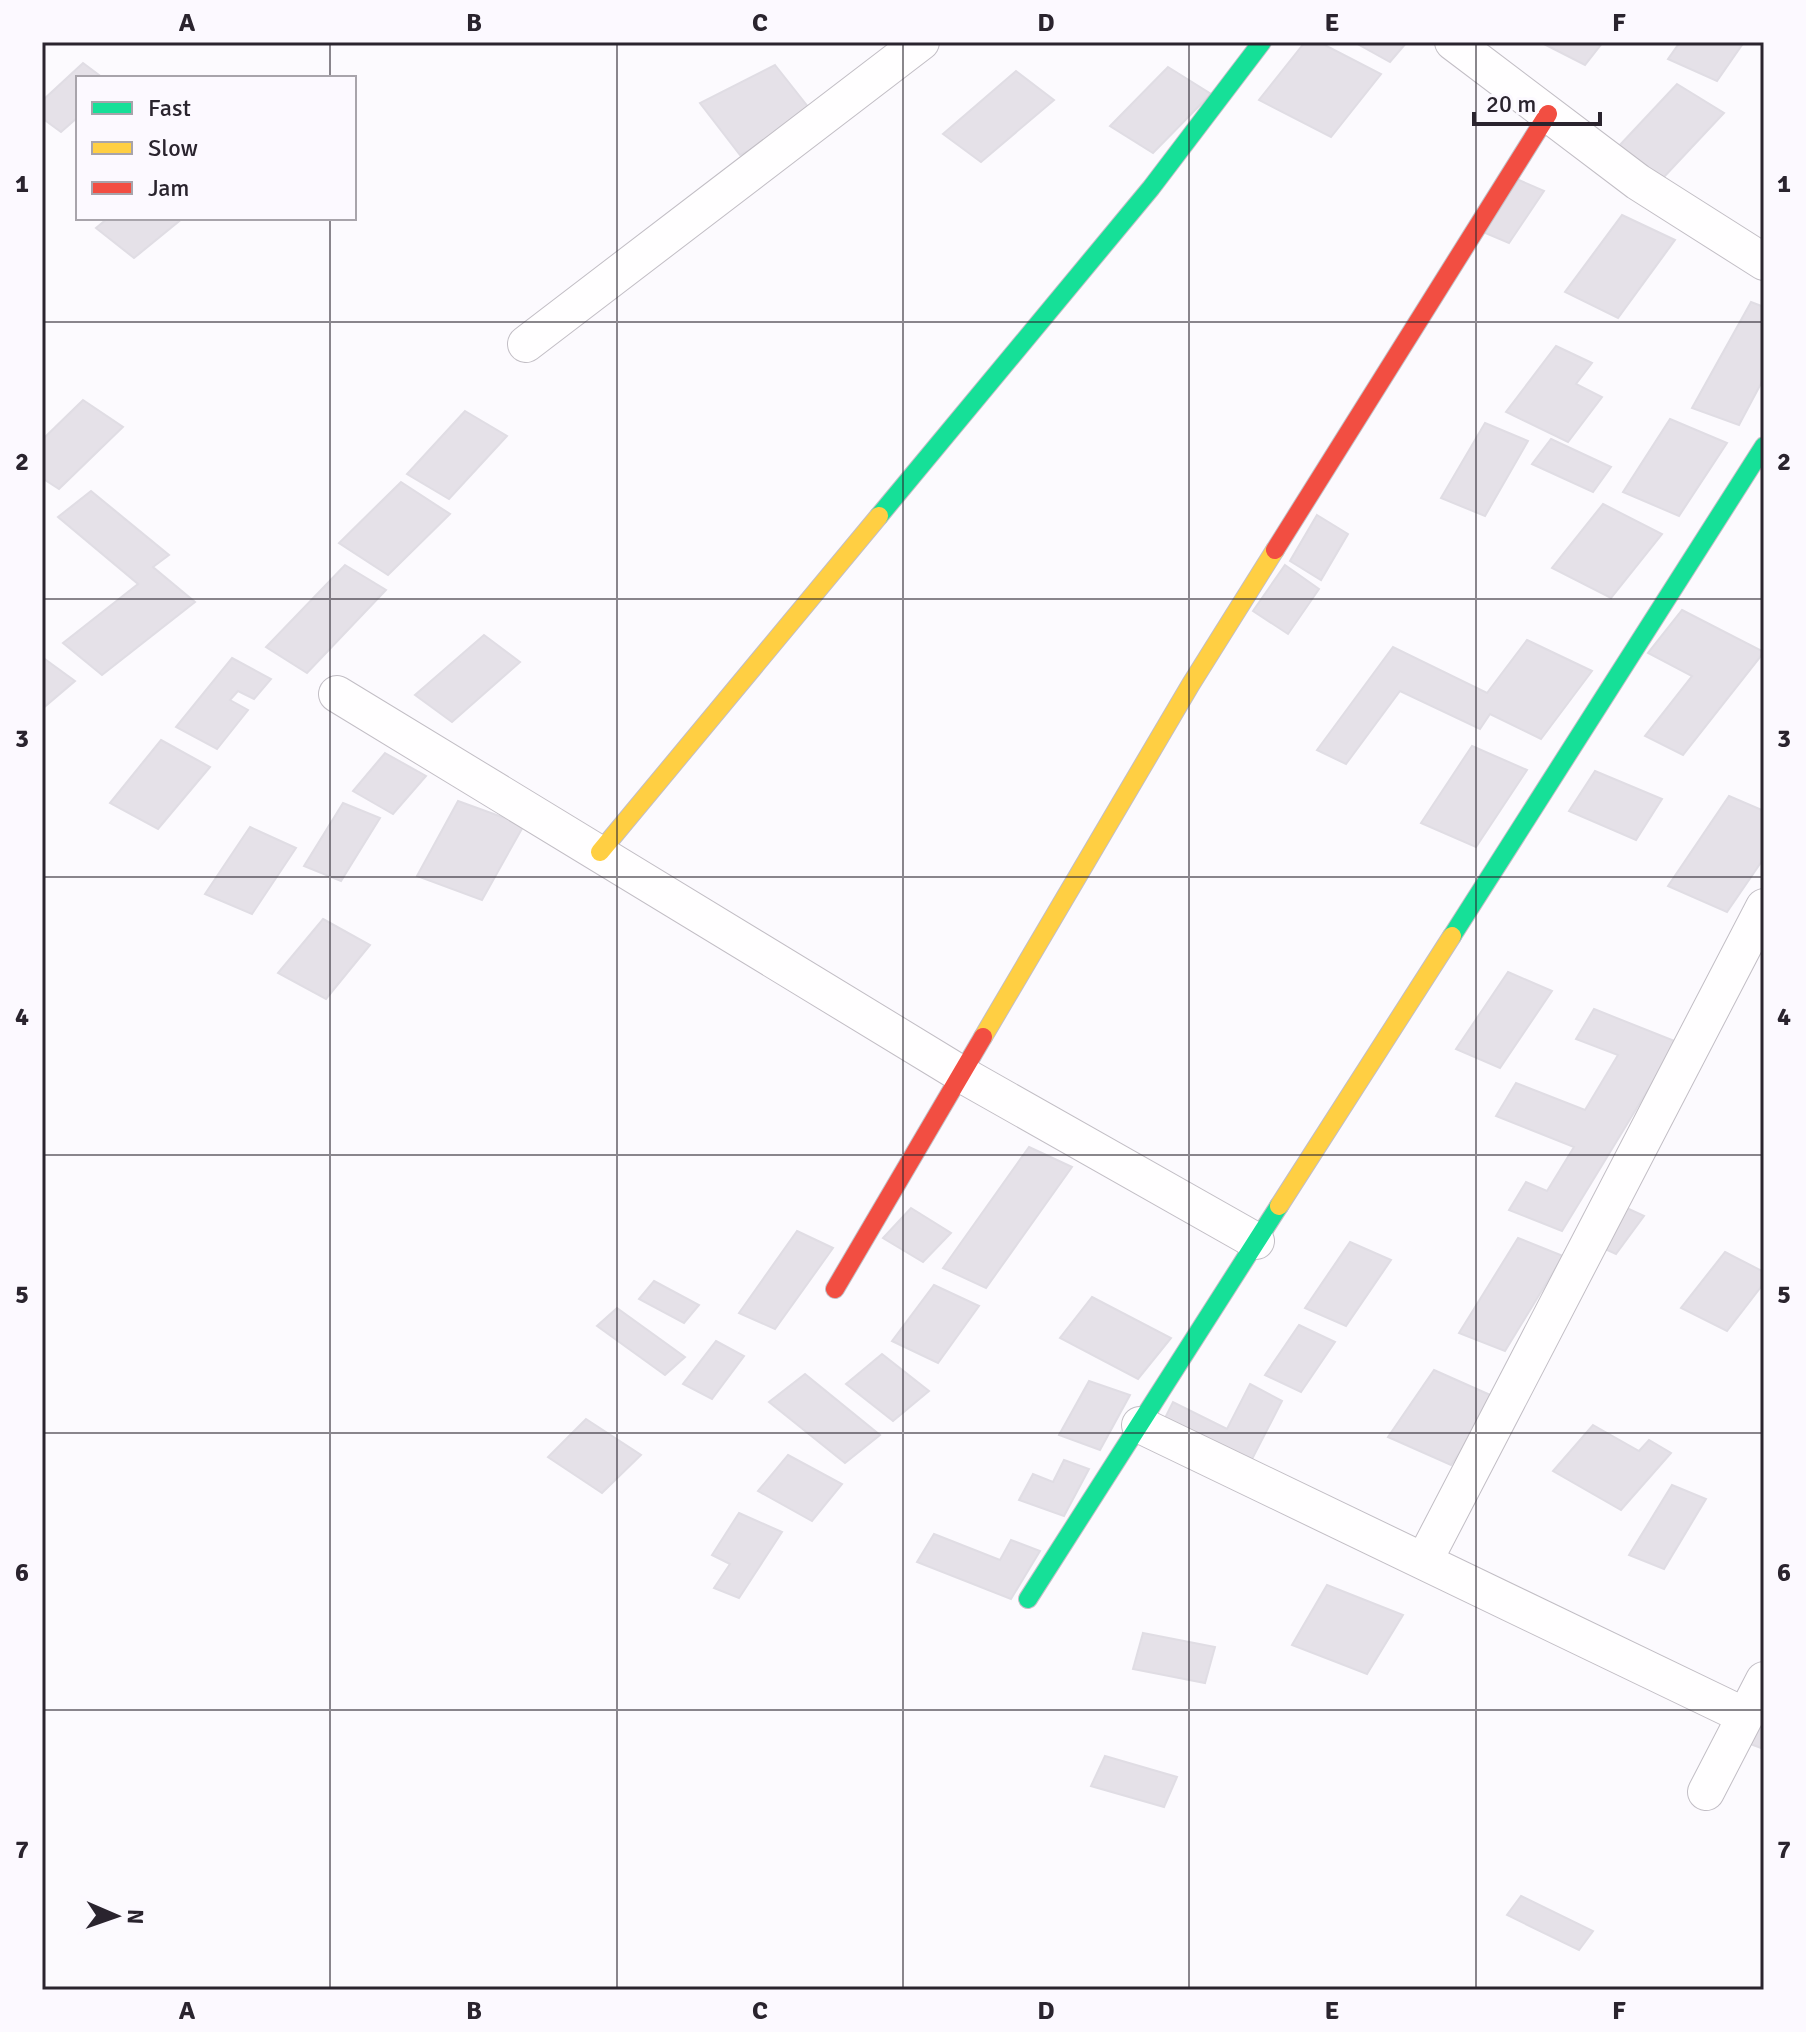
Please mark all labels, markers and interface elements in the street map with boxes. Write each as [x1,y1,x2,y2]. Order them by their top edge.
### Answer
text: A [179,7,196,39]
text: B [466,7,482,39]
text: C [752,7,768,39]
text: D [1037,7,1055,39]
text: E [1325,7,1339,39]
text: F [1612,7,1626,39]
legend [76,76,356,220]
scale bar [1474,76,1600,126]
text: 20 m [1486,89,1536,119]
text: Fast [148,93,191,123]
text: Slow [148,133,198,163]
text: 1 [15,168,29,200]
text: 1 [1777,168,1791,200]
text: Jam [148,173,189,203]
text: 2 [15,446,29,478]
text: 2 [1777,446,1791,478]
text: 3 [15,723,29,755]
text: 3 [1777,723,1791,755]
text: 4 [15,1001,29,1033]
text: 4 [1777,1001,1791,1033]
text: 5 [15,1279,29,1311]
text: 5 [1777,1279,1791,1311]
text: 6 [15,1557,29,1589]
text: 6 [1777,1557,1791,1589]
text: 7 [15,1834,29,1866]
text: 7 [1777,1834,1791,1866]
north arrow [76,1876,156,1956]
text: N [122,1909,149,1925]
text: A [179,1995,196,2027]
text: B [466,1995,482,2027]
text: C [752,1995,768,2027]
text: D [1037,1995,1055,2027]
text: E [1325,1995,1339,2027]
text: F [1612,1995,1626,2027]

